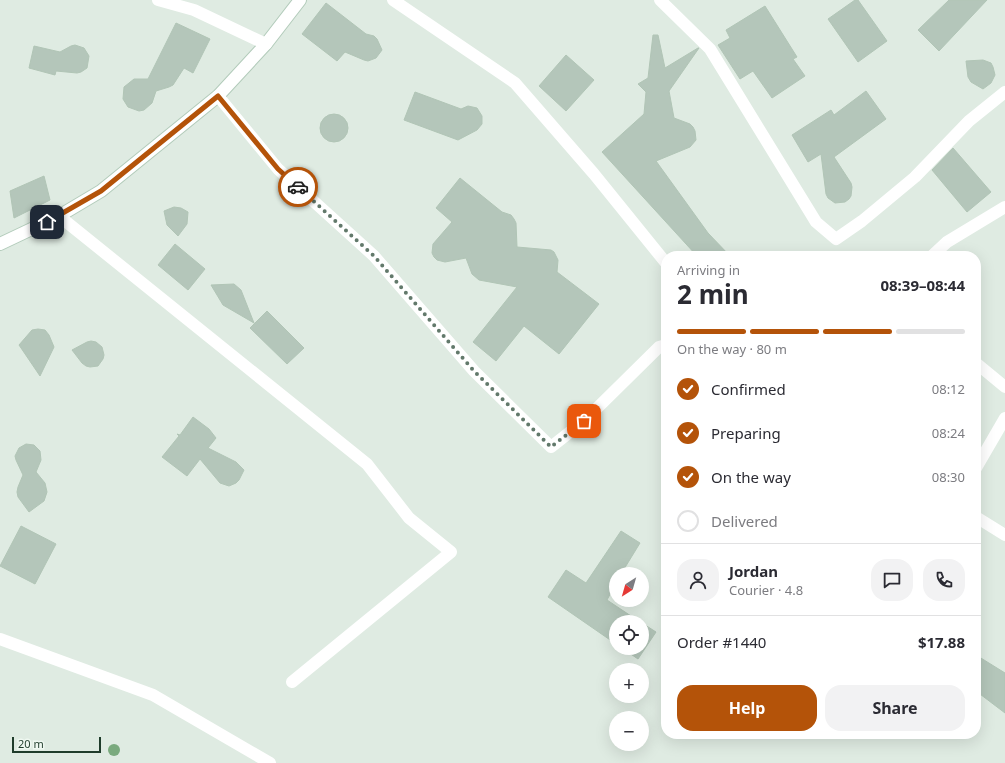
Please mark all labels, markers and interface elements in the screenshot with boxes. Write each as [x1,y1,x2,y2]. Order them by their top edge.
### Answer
courier [278,167,318,207]
icon: car [287,176,309,198]
pin [30,205,64,239]
icon: home [36,211,58,233]
text: Arriving in [677,261,740,279]
text: 08:39–08:44 [880,275,965,295]
text: 2 min [677,276,749,312]
text: On the way · 80 m [677,340,787,358]
icon: check [677,378,699,400]
text: Confirmed [711,379,786,399]
text: 08:12 [932,380,965,398]
pin [567,404,601,438]
icon: bag [573,410,595,432]
icon: check [677,422,699,444]
text: Preparing [711,423,781,443]
text: 08:24 [932,424,965,442]
icon: check [677,466,699,488]
text: On the way [711,467,791,487]
text: 08:30 [932,468,965,486]
text: Delivered [711,511,778,531]
button: person [677,559,719,601]
button: chat [871,559,913,601]
button: phone [923,559,965,601]
text: Jordan [729,561,778,581]
north arrow [609,567,649,607]
map controls [609,567,649,751]
text: Courier · 4.8 [729,581,803,599]
button: locate [609,615,649,655]
text: Order #1440 [677,632,766,652]
text: $17.88 [918,632,965,652]
button: + [609,663,649,703]
button: Help [677,685,817,731]
button: Share [825,685,965,731]
button: − [609,711,649,751]
scale bar [12,735,101,754]
text: 20 m [18,736,44,751]

